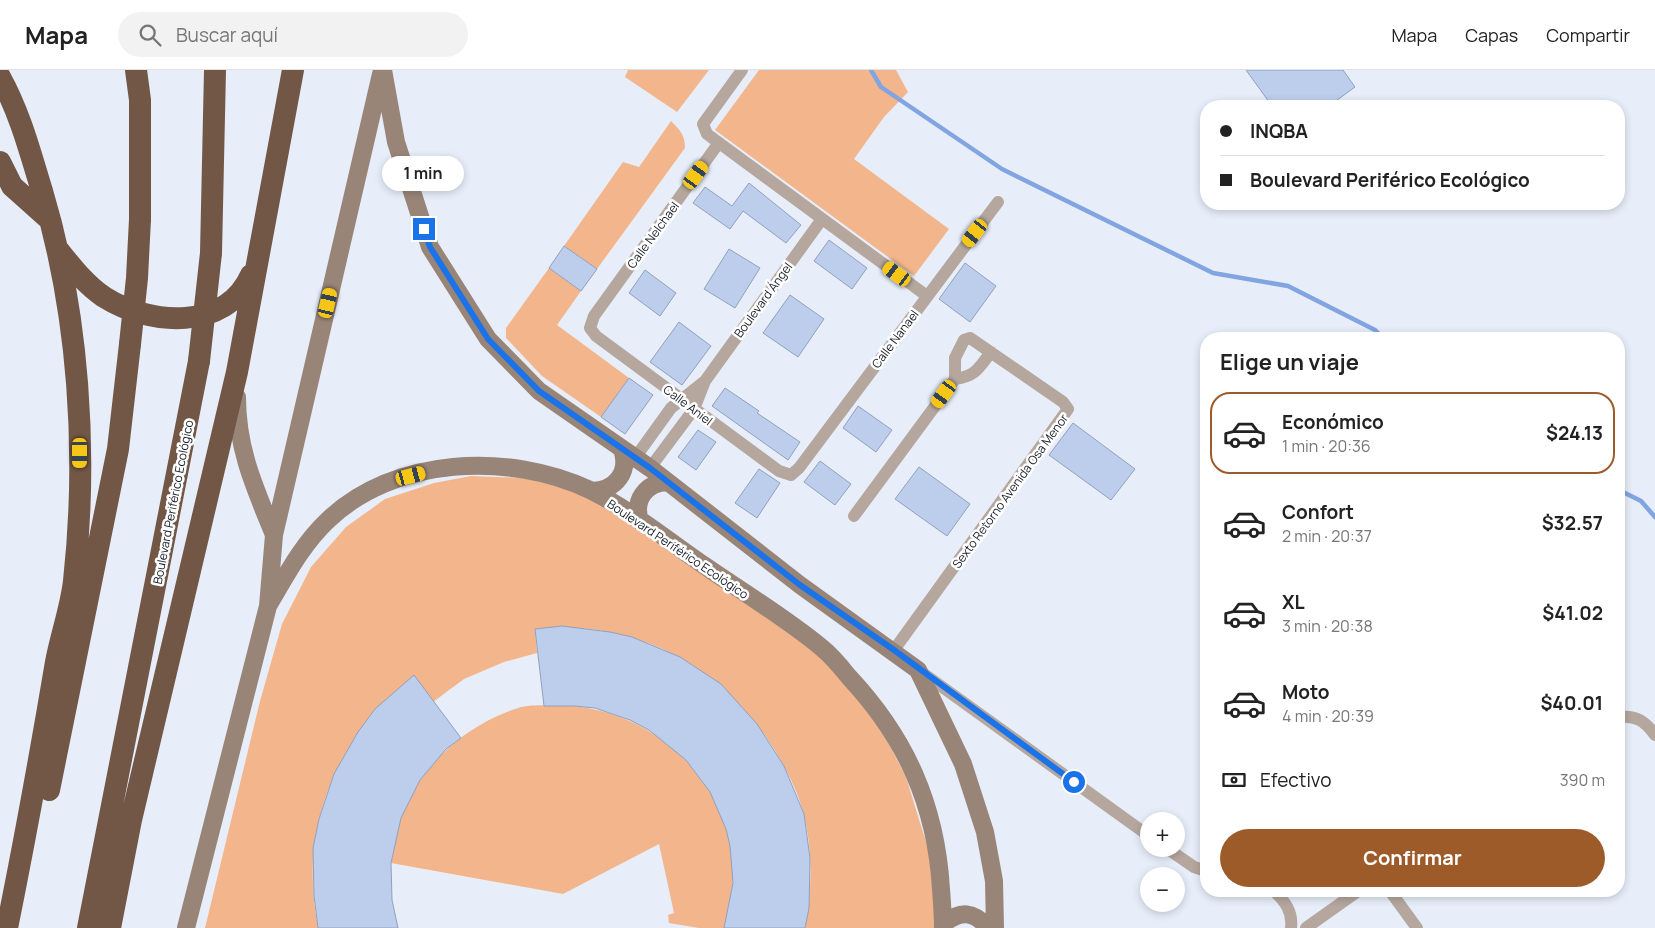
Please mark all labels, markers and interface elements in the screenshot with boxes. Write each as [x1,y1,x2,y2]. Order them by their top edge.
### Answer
search box [118,12,468,57]
text: Mapa [25,18,88,51]
icon: search [136,21,164,49]
text: Buscar aquí [176,22,278,48]
text: Mapa [1391,23,1437,47]
text: Capas [1465,23,1518,47]
text: Compartir [1546,23,1630,47]
text: INQBA [1250,118,1308,144]
callout: 1 min [383,156,465,192]
car [681,158,710,192]
text: 1 min [403,162,443,184]
text: Boulevard Periférico Ecológico [1250,167,1530,193]
street label: Calle Nelchael [623,198,683,272]
car [959,217,990,249]
route end [413,218,435,240]
street label: Boulevard Ángel [730,259,796,341]
car [880,259,913,289]
car [317,287,338,319]
street label: Calle Nanael [868,306,922,372]
text: Elige un viaje [1220,347,1359,377]
car [929,377,958,411]
street label: Calle Aniel [660,381,716,429]
text: Económico [1282,409,1384,435]
street label: Sexto Retorno Avenida Osa Menor [948,410,1072,572]
icon: car [1222,411,1267,456]
street label: Boulevard Periférico Ecológico [149,419,197,585]
text: $24.13 [1546,420,1603,446]
text: 1 min · 20:36 [1282,435,1371,457]
car [72,438,87,468]
car [394,465,427,487]
street label: Boulevard Periférico Ecológico [604,495,752,603]
text: Confort [1282,499,1354,525]
icon: car [1222,501,1267,546]
text: $32.57 [1542,510,1603,536]
text: 2 min · 20:37 [1282,525,1372,547]
text: XL [1282,589,1305,615]
icon: car [1222,591,1267,636]
text: $41.02 [1542,600,1603,626]
text: 3 min · 20:38 [1282,615,1373,637]
text: Moto [1282,679,1329,705]
icon: car [1222,681,1267,726]
text: $40.01 [1540,690,1603,716]
text: 4 min · 20:39 [1282,705,1374,727]
icon: cash [1220,766,1248,794]
text: Efectivo [1260,767,1331,793]
text: 390 m [1560,769,1605,791]
route start [1063,771,1085,793]
map controls [1140,812,1185,912]
button: + [1140,812,1185,857]
button: Confirmar [1220,829,1605,887]
button: − [1140,867,1185,912]

